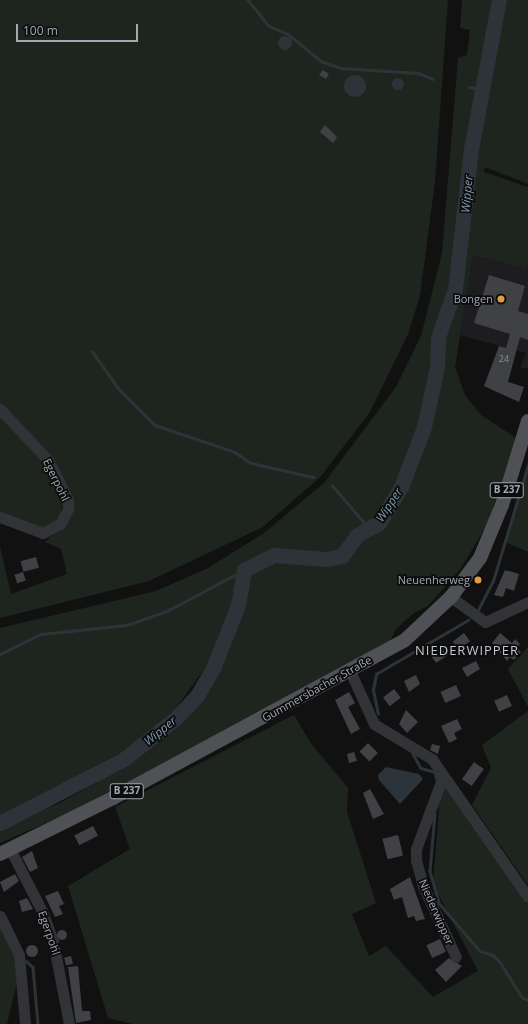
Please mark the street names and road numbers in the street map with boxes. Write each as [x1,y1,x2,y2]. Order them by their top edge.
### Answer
street label: Egerpohl [40,457,72,503]
road number: B 237 [489,482,525,498]
street label: Gummersbacher Straße [260,653,374,725]
road number: B 237 [109,783,145,799]
street label: Niederwipper [416,877,456,947]
street label: Egerpohl [35,909,63,957]

